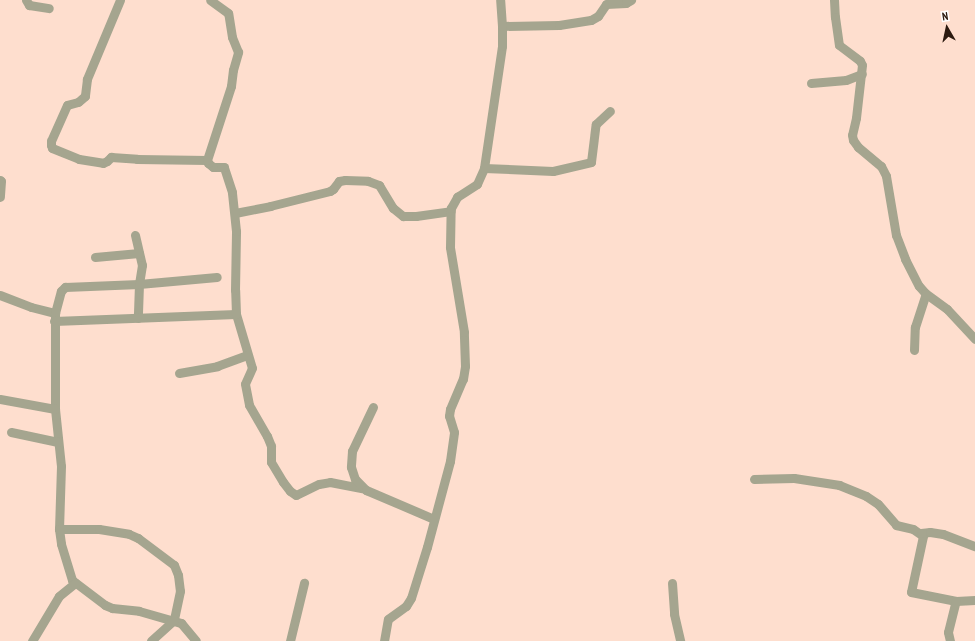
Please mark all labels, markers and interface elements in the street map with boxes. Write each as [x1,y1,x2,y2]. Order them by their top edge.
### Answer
north arrow [927,8,967,48]
text: N [941,9,949,24]

